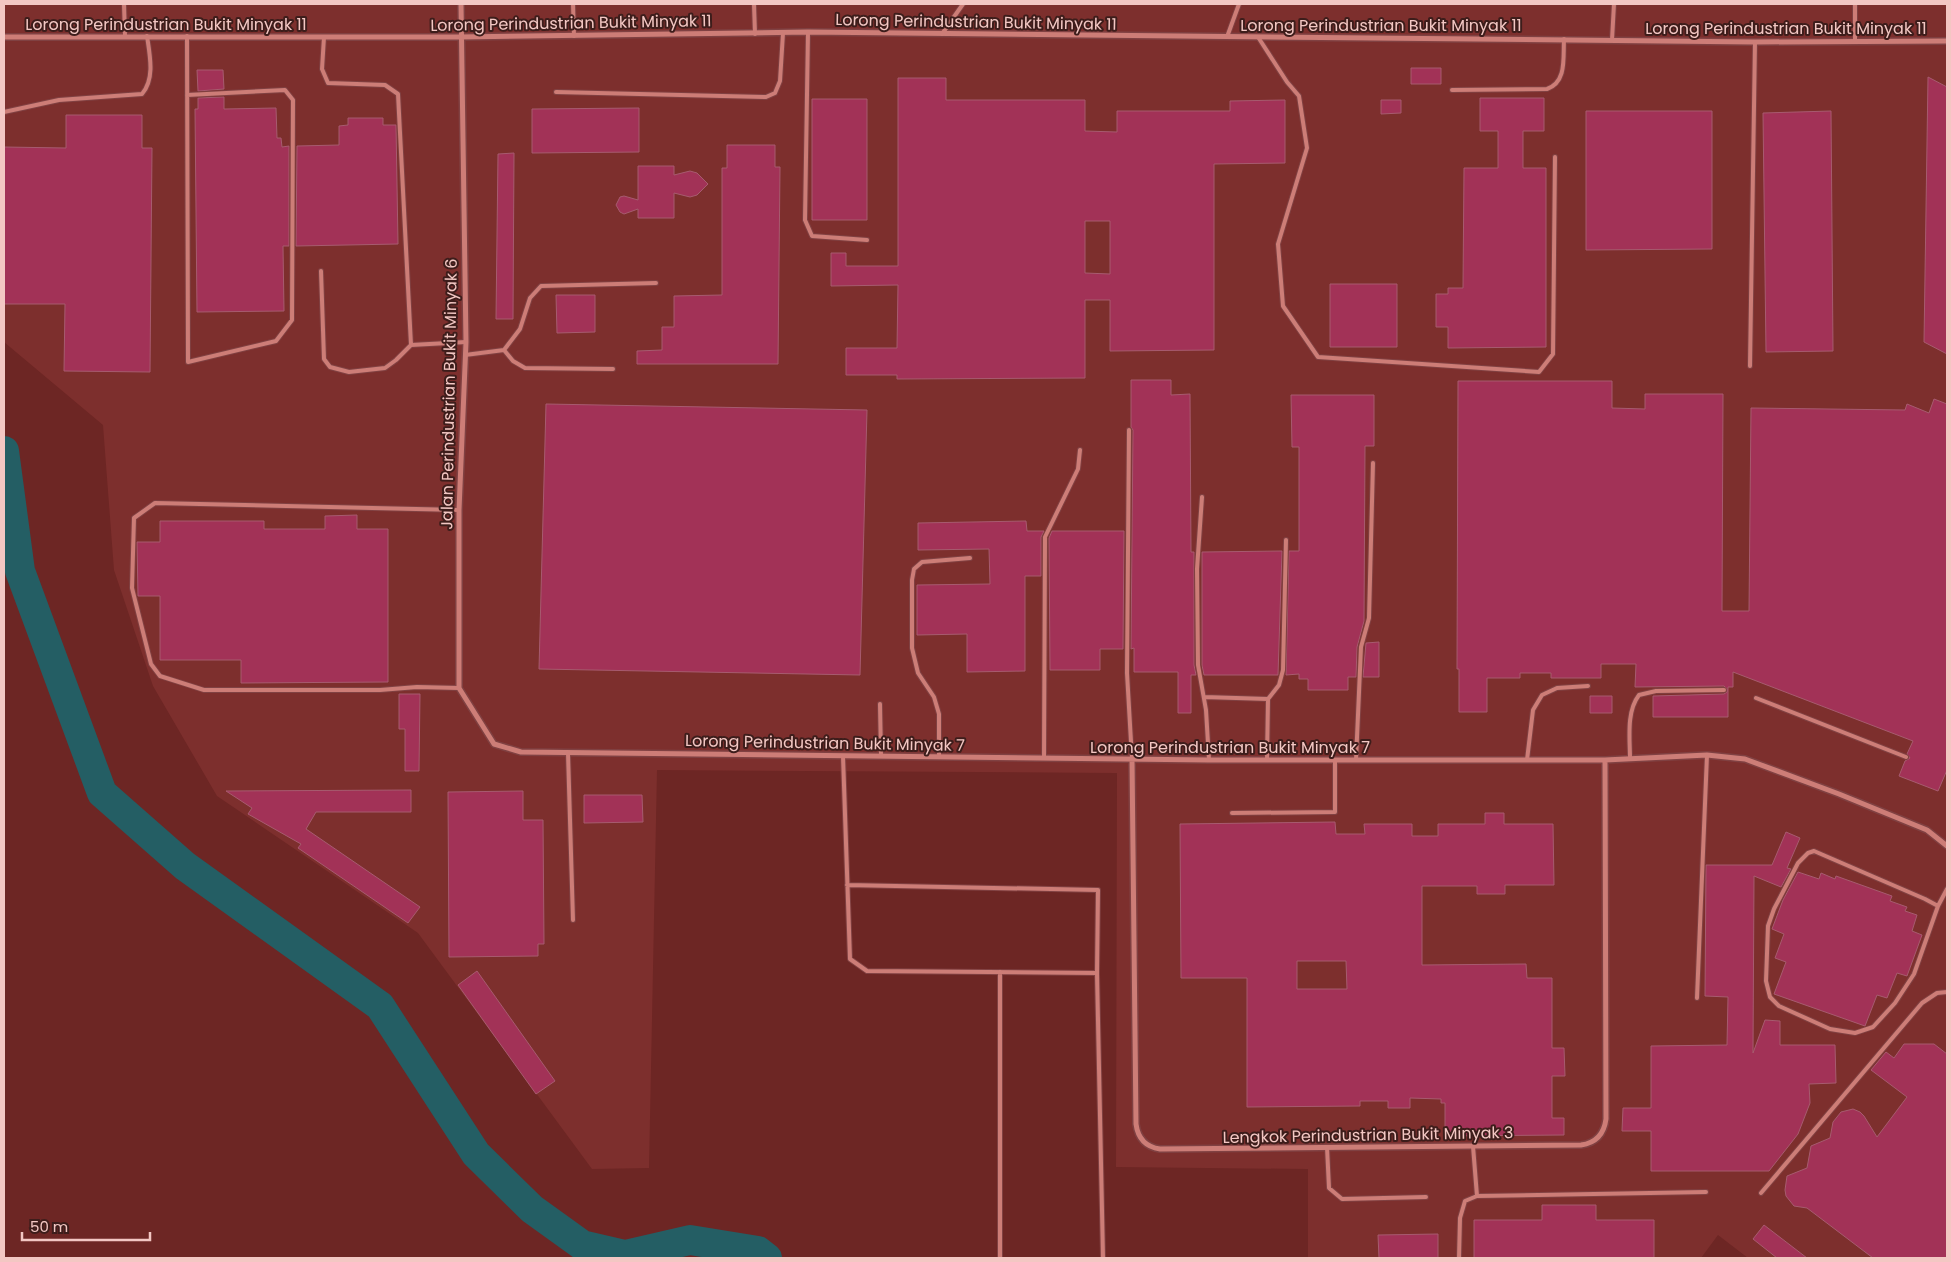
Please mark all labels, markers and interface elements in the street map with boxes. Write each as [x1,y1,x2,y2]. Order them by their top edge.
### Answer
street label: Lorong Perindustrian Bukit Minyak 11 [835,8,1117,36]
street label: Lorong Perindustrian Bukit Minyak 11 [430,9,712,37]
street label: Lorong Perindustrian Bukit Minyak 11 [25,13,307,36]
street label: Lorong Perindustrian Bukit Minyak 11 [1240,14,1522,37]
street label: Lorong Perindustrian Bukit Minyak 11 [1645,17,1927,40]
street label: Jalan Perindustrian Bukit Minyak 6 [435,258,463,530]
street label: Lorong Perindustrian Bukit Minyak 7 [685,729,965,757]
street label: Lorong Perindustrian Bukit Minyak 7 [1090,736,1370,759]
street label: Lengkok Perindustrian Bukit Minyak 3 [1222,1121,1514,1149]
scale bar [22,1210,150,1242]
text: 50 m [30,1216,68,1237]

